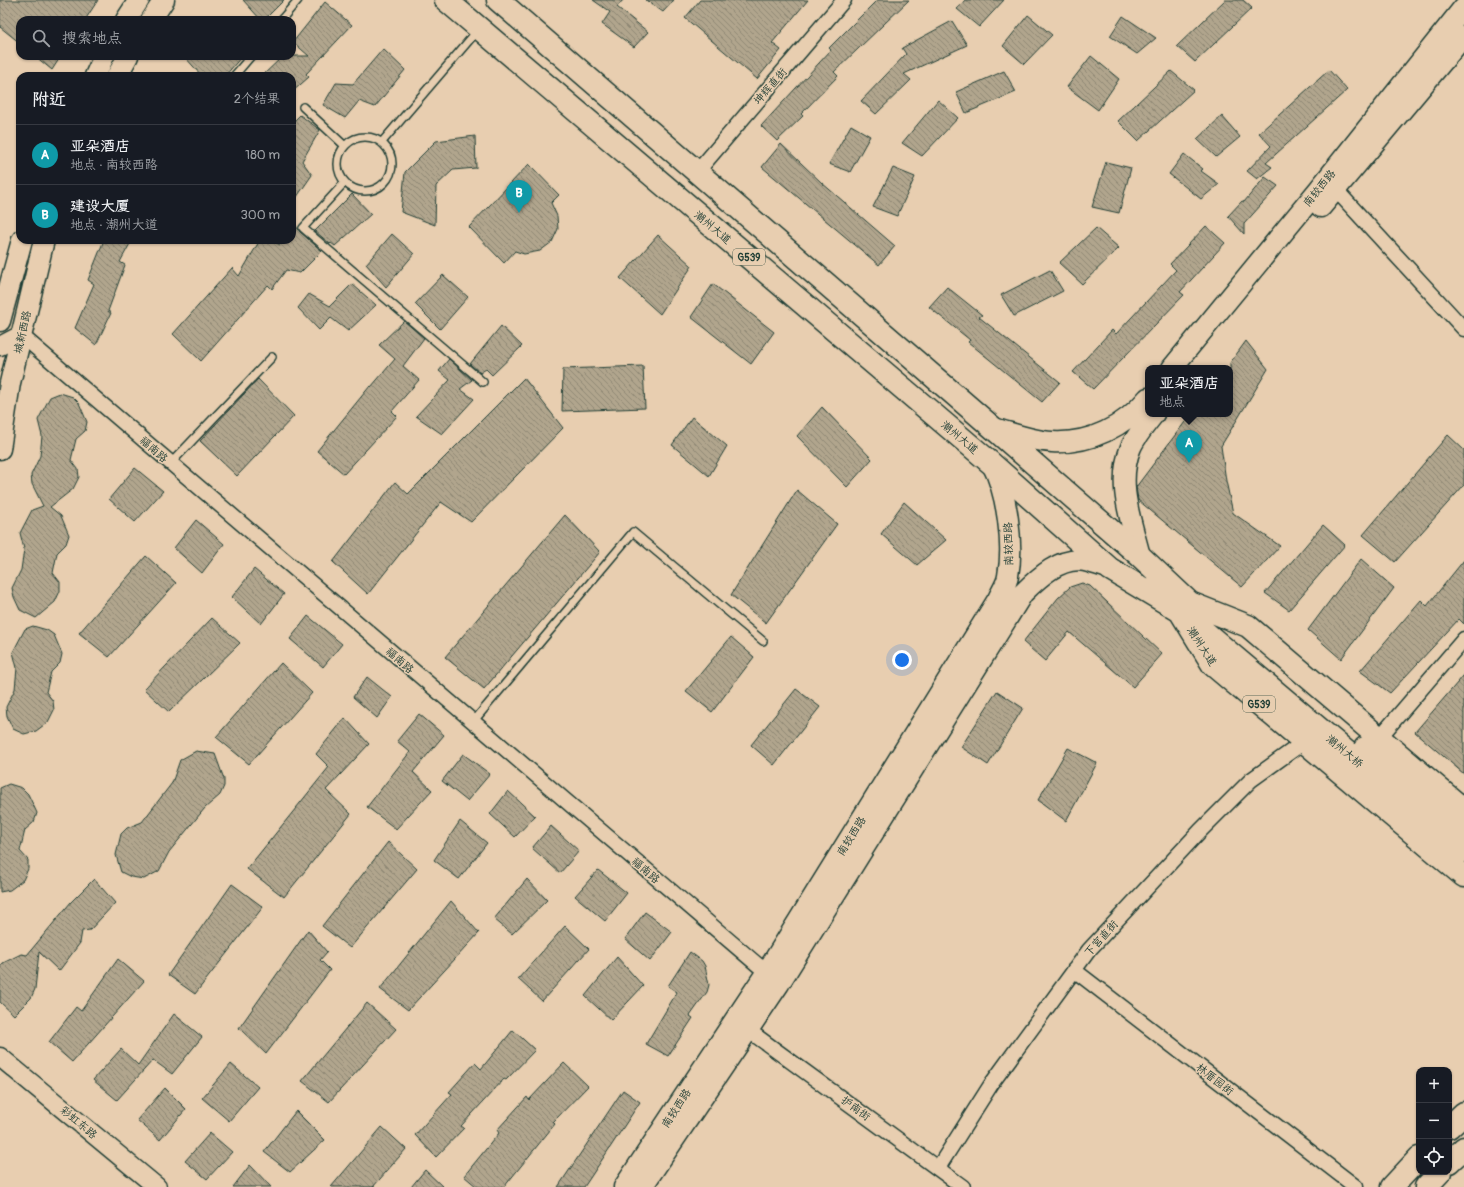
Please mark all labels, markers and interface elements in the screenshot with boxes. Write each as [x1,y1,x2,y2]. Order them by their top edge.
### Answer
search box [16,16,296,60]
icon: search [30,27,52,49]
text: 搜索地点 [62,29,122,48]
street label: 坤辉直街 [751,65,790,107]
text: 附近 [32,89,66,110]
text: 2个结果 [234,91,280,107]
text: 亚朵酒店 [70,137,130,156]
text: A [41,147,49,163]
text: 180 m [245,147,280,163]
text: 地点 · 南较西路 [70,157,158,173]
street label: 南较西路 [1300,167,1338,210]
pin: B [506,180,532,213]
text: 建设大厦 [70,197,130,216]
text: B [41,207,49,223]
text: 300 m [241,207,280,223]
street label: 潮州大道 [692,208,734,247]
text: 地点 · 潮州大道 [70,217,158,233]
road number: G539 [733,249,765,265]
street label: 城新西路 [11,309,34,355]
popup [1145,365,1233,417]
text: 亚朵酒店 [1159,374,1219,393]
text: 地点 [1159,394,1185,410]
street label: 潮州大道 [939,418,981,457]
pin: A [1176,430,1202,463]
street label: 福南路 [137,434,170,465]
street label: 南较西路 [1002,522,1015,566]
street label: 潮州大道 [1184,624,1219,668]
street label: 福南路 [383,645,416,676]
your location [892,650,912,670]
road number: G539 [1243,696,1275,712]
street label: 潮州大桥 [1324,732,1366,771]
street label: 南较西路 [834,814,869,858]
street label: 福南路 [629,855,662,886]
street label: 下宫直街 [1082,917,1122,959]
street label: 林厝园街 [1193,1061,1237,1099]
map controls [1416,1067,1452,1175]
button: + [1416,1067,1452,1103]
street label: 南较西路 [659,1086,694,1130]
street label: 护南街 [839,1093,874,1124]
street label: 彩虹东路 [58,1103,100,1142]
button: − [1416,1103,1452,1139]
button: locate [1416,1139,1452,1175]

